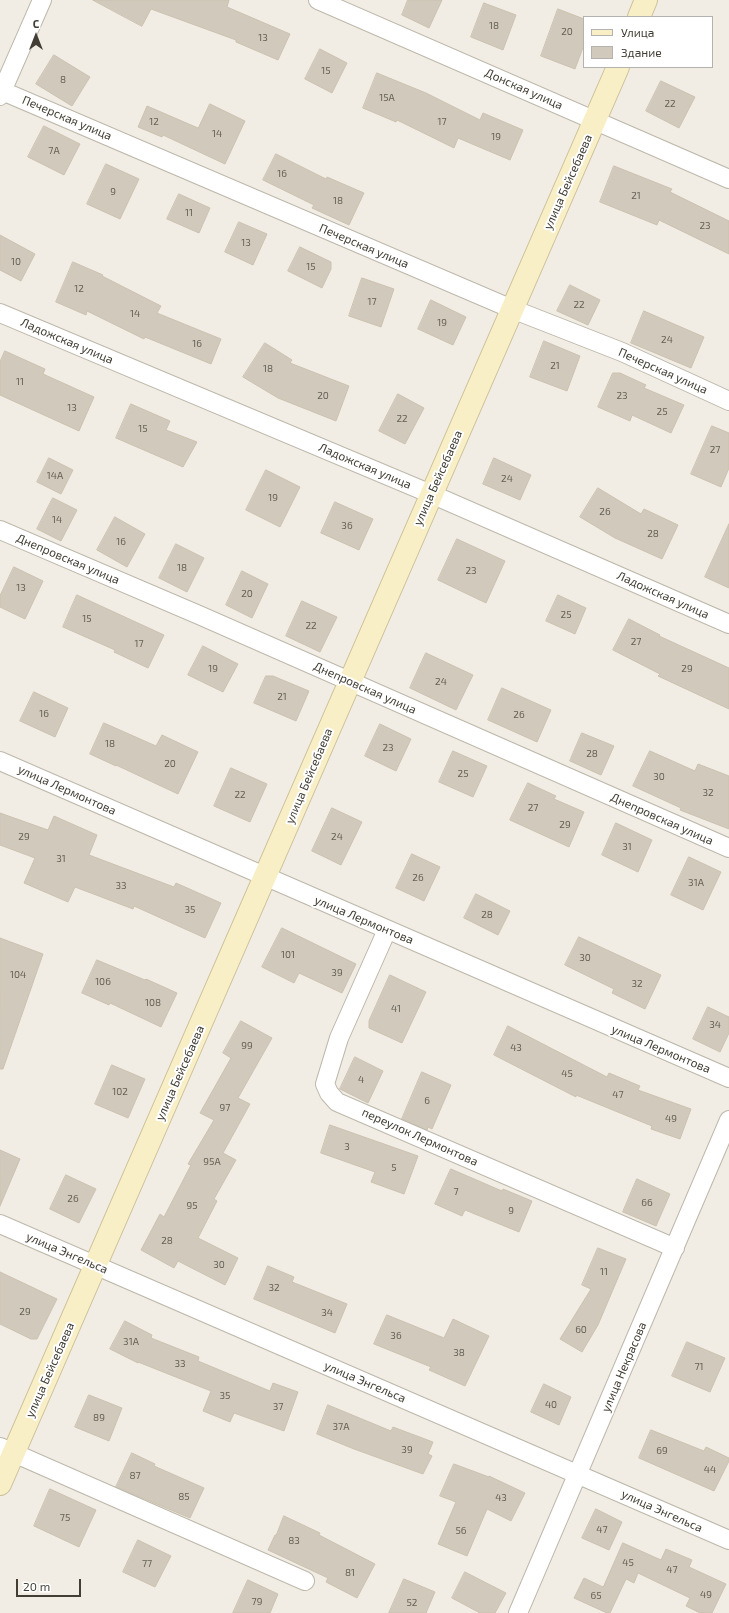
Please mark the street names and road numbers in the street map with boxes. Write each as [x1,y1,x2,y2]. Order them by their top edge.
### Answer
street label: Донская улица [483,65,565,113]
street label: Печерская улица [20,93,114,143]
street label: улица Бейсебаева [541,132,595,232]
street label: Печерская улица [317,221,411,271]
street label: Ладожская улица [18,315,116,367]
street label: Печерская улица [616,345,710,397]
street label: улица Бейсебаева [411,428,465,528]
street label: Ладожская улица [316,440,414,492]
street label: Днепровская улица [14,531,122,587]
street label: Ладожская улица [615,568,711,622]
street label: Днепровская улица [311,659,419,717]
street label: улица Бейсебаева [282,726,336,826]
street label: улица Лермонтова [16,762,118,818]
street label: Днепровская улица [608,790,716,848]
street label: улица Лермонтова [312,893,416,947]
street label: улица Лермонтова [609,1022,713,1076]
street label: улица Бейсебаева [153,1023,207,1123]
street label: переулок Лермонтова [360,1105,480,1169]
street label: улица Энгельса [24,1229,110,1277]
street label: улица Бейсебаева [23,1320,77,1420]
street label: улица Некрасова [598,1320,650,1414]
street label: улица Энгельса [322,1358,408,1406]
street label: улица Энгельса [619,1487,705,1535]

